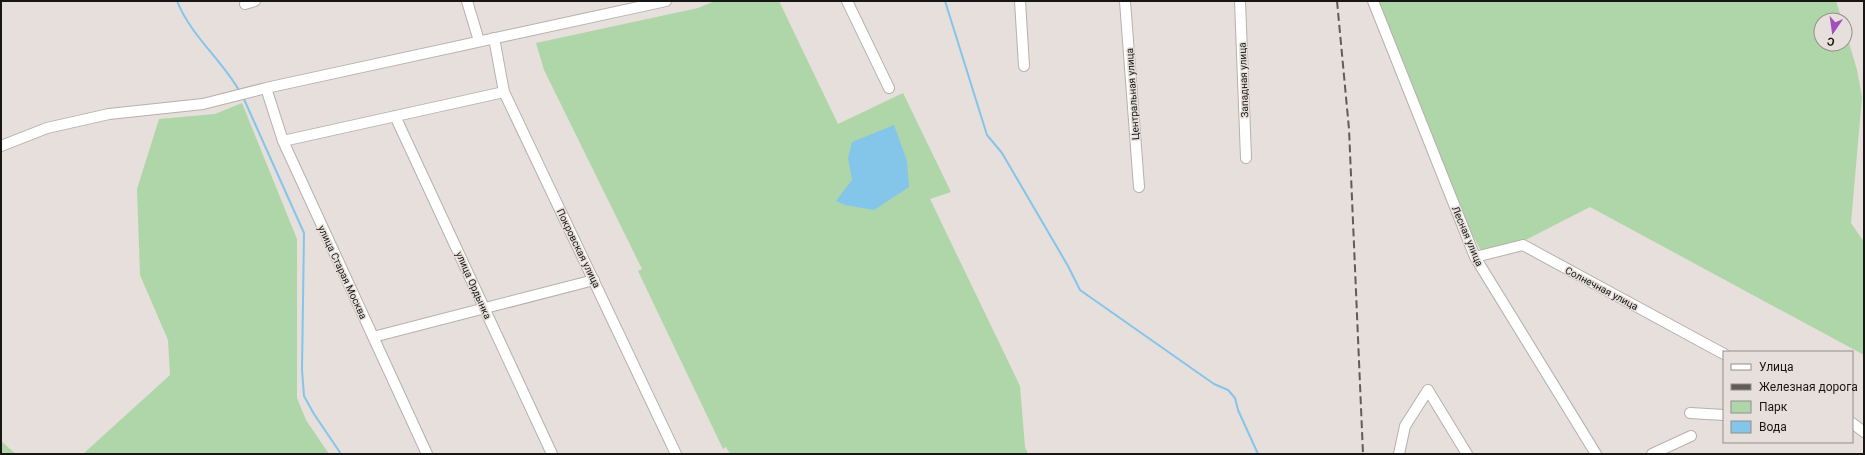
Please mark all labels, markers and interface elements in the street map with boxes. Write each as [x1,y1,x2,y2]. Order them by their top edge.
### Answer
north arrow [1813,12,1853,52]
text: С [1826,34,1836,48]
street label: Западная улица [1237,42,1250,118]
street label: Центральная улица [1124,48,1141,140]
street label: Лесная улица [1450,204,1485,268]
street label: Покровская улица [555,207,603,290]
street label: улица Старая Москва [316,224,369,321]
street label: улица Ордынка [454,250,493,321]
street label: Солнечная улица [1563,265,1640,312]
legend [1723,351,1853,443]
text: Улица [1759,360,1794,374]
text: Железная дорога [1759,380,1858,394]
text: Парк [1759,400,1788,414]
text: Вода [1759,420,1787,434]

